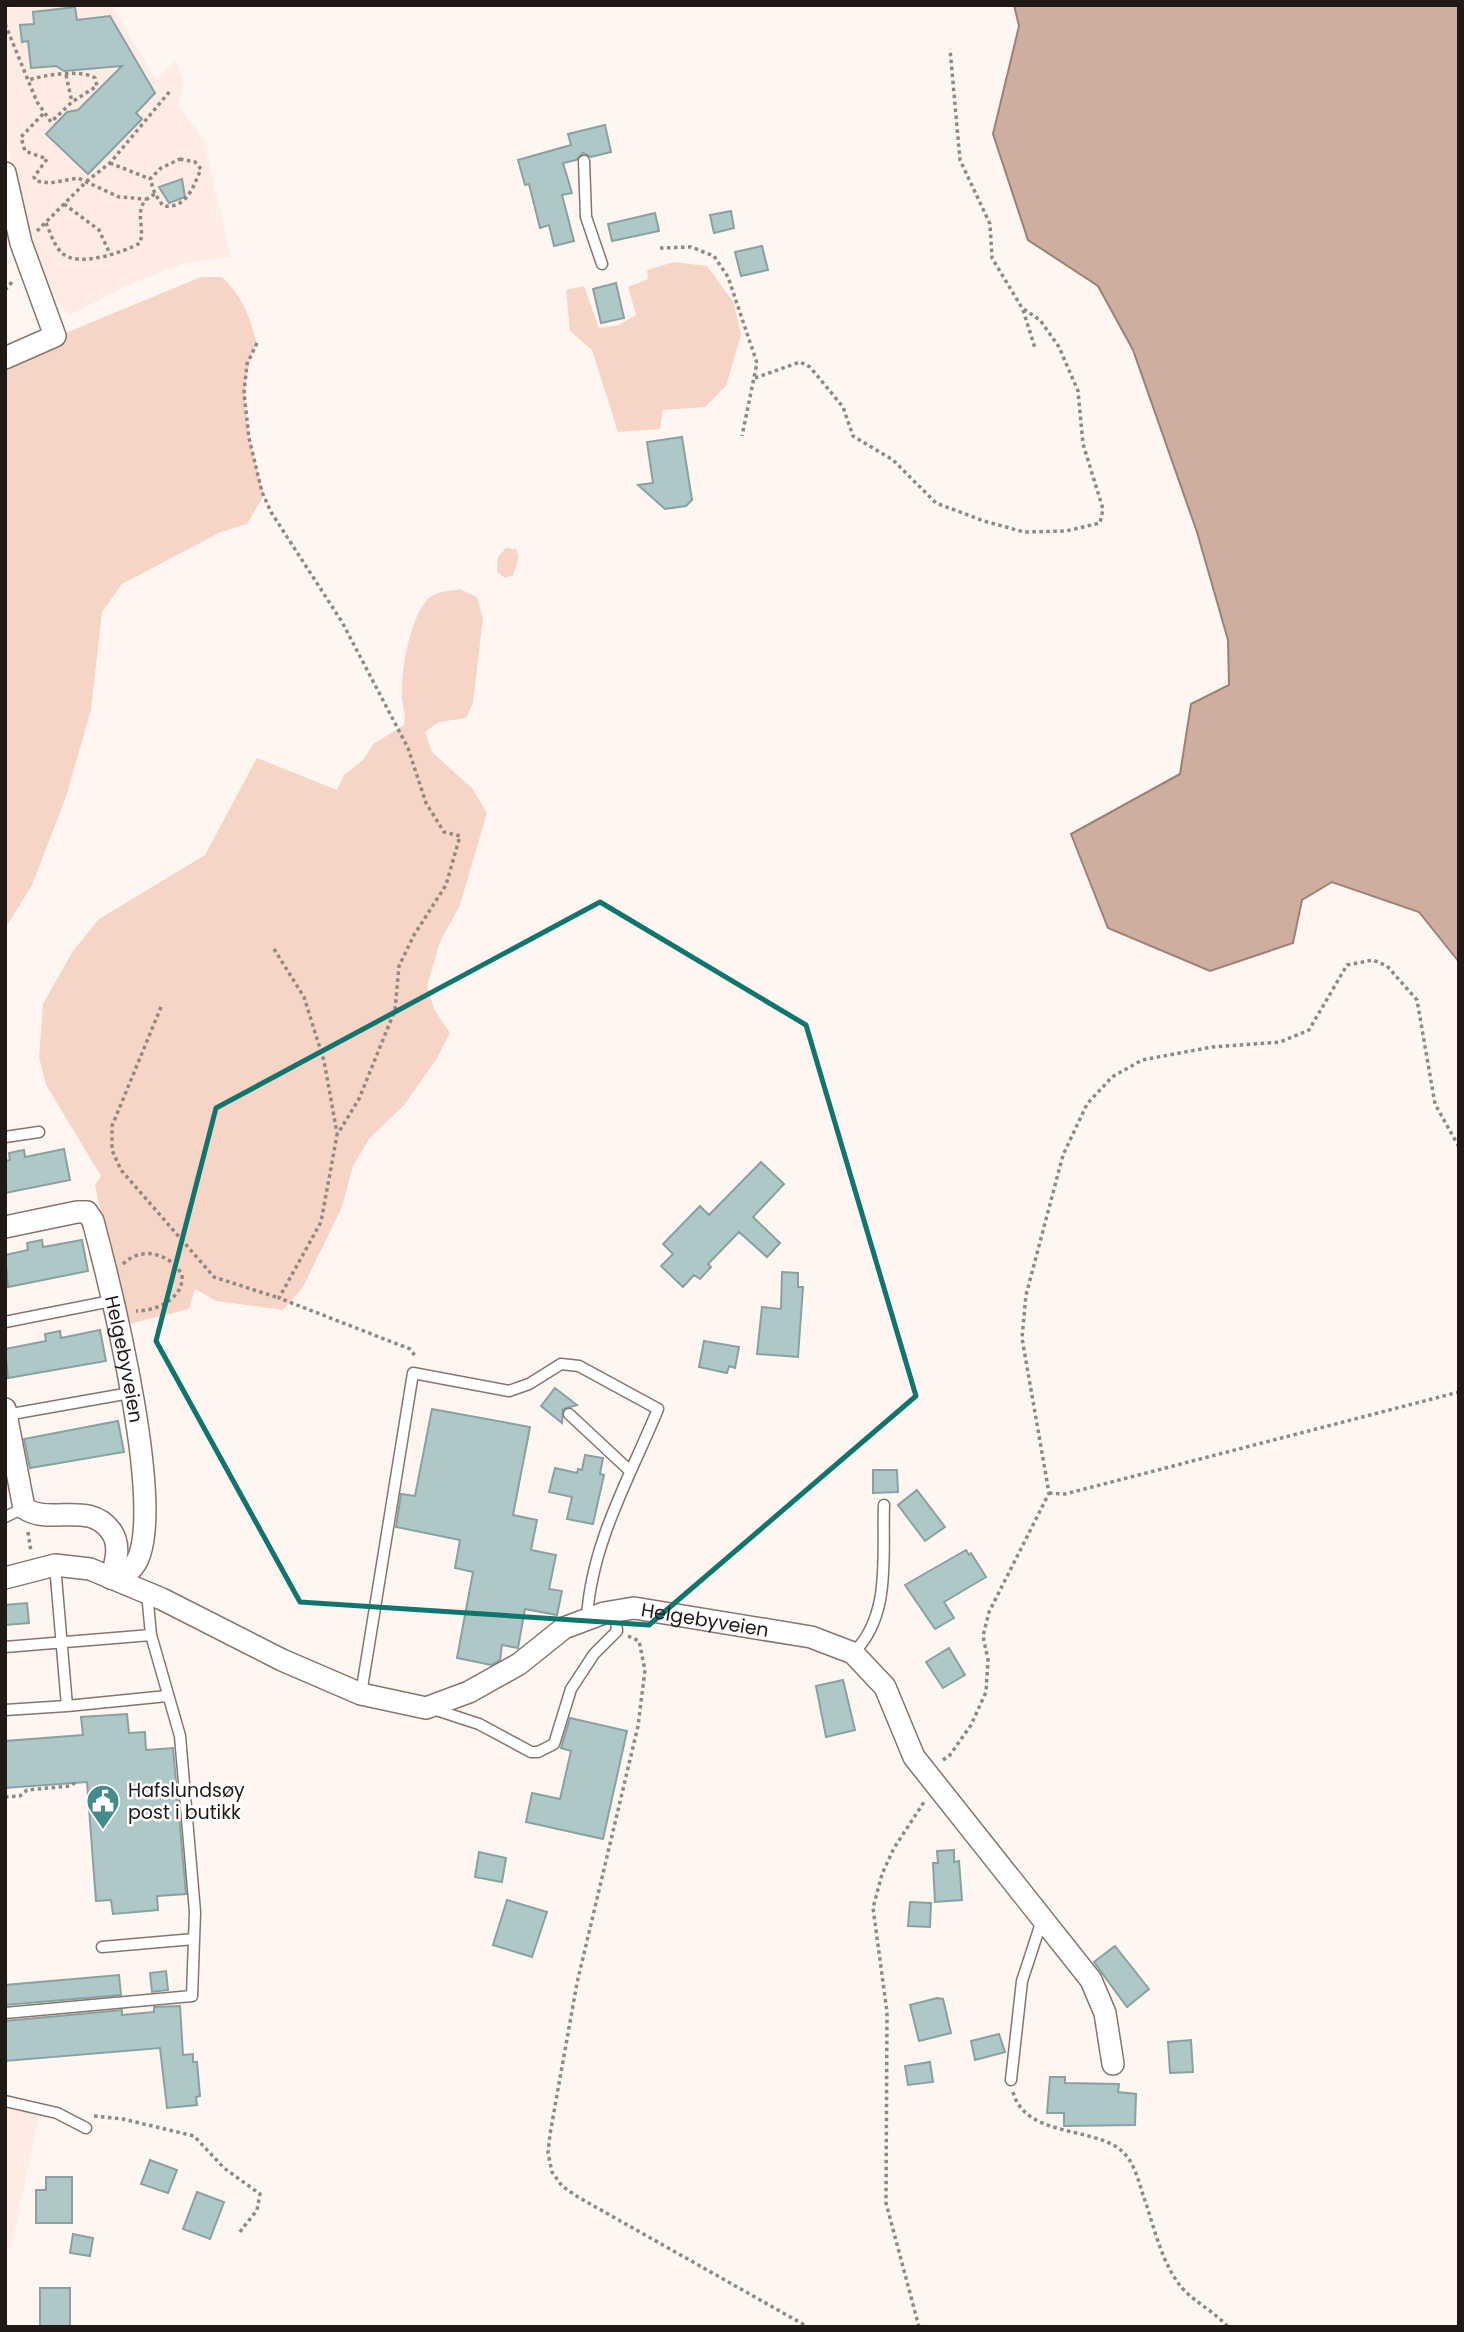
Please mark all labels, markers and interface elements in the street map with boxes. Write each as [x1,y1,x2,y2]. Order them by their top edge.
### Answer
street label: Helgebyveien [98,1293,150,1425]
street label: Helgebyveien [639,1596,771,1644]
place label: Hafslundsøy post i butikk [128,1777,245,1826]
public building icon: Hafslundsøy post i butikk [84,1782,122,1831]

